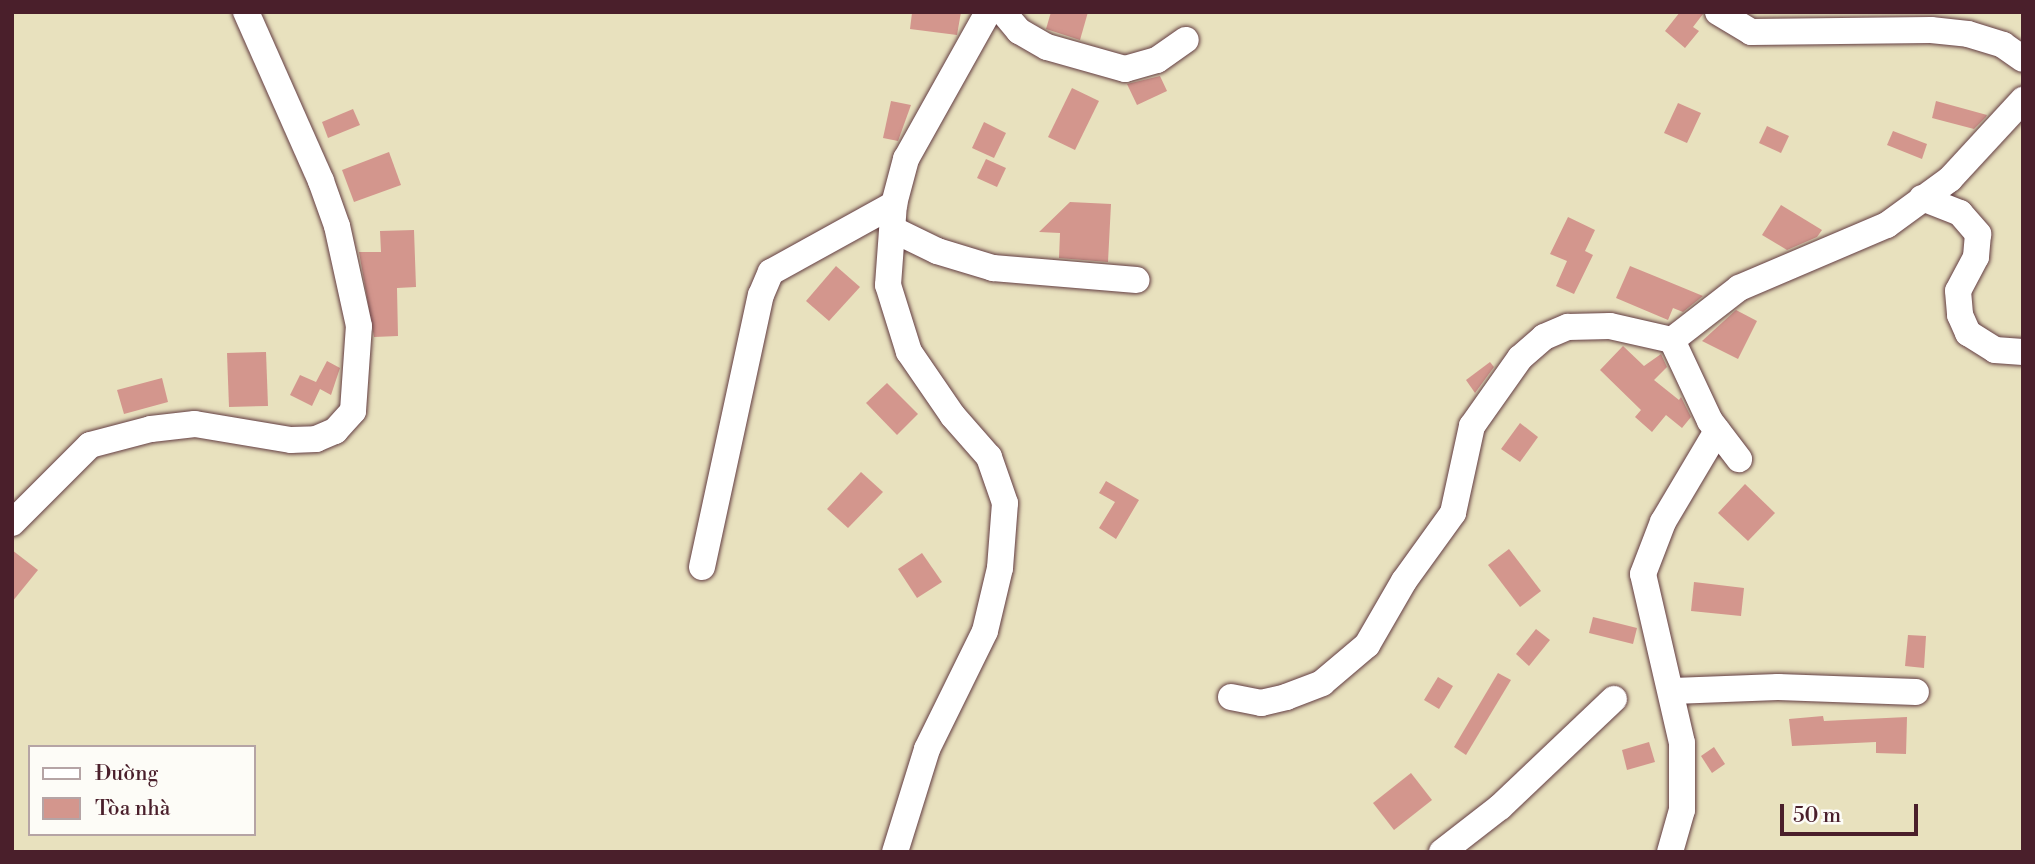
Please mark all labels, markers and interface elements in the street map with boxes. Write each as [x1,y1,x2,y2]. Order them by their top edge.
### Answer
legend [28,745,256,836]
text: Đường [95,761,158,787]
scale bar [1783,790,1921,834]
text: Tòa nhà [95,796,170,822]
text: 50 m [1793,803,1841,829]

